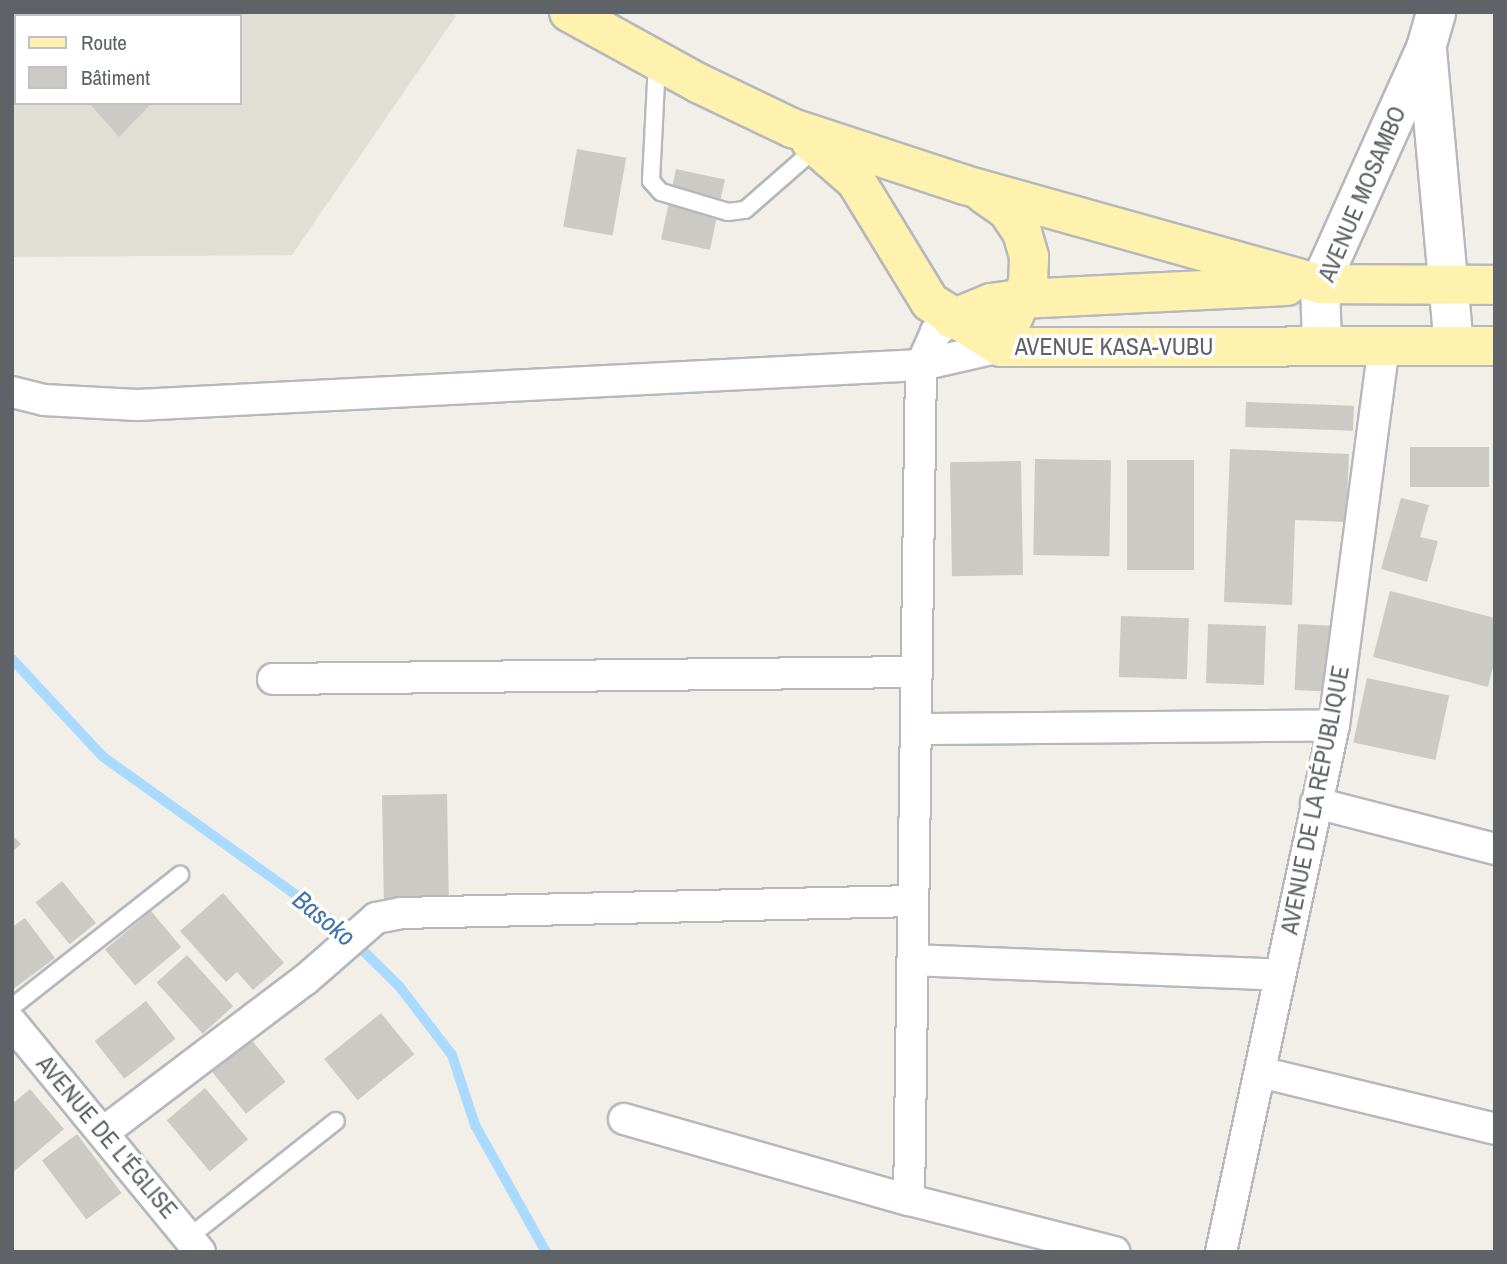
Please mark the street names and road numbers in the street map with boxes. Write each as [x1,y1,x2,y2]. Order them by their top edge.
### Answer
street label: AVENUE MOSAMBO [1312,102,1412,286]
street label: AVENUE KASA-VUBU [1015,333,1213,361]
street label: AVENUE DE LA RÉPUBLIQUE [1275,663,1355,937]
street label: AVENUE DE L'ÉGLISE [31,1050,183,1224]

